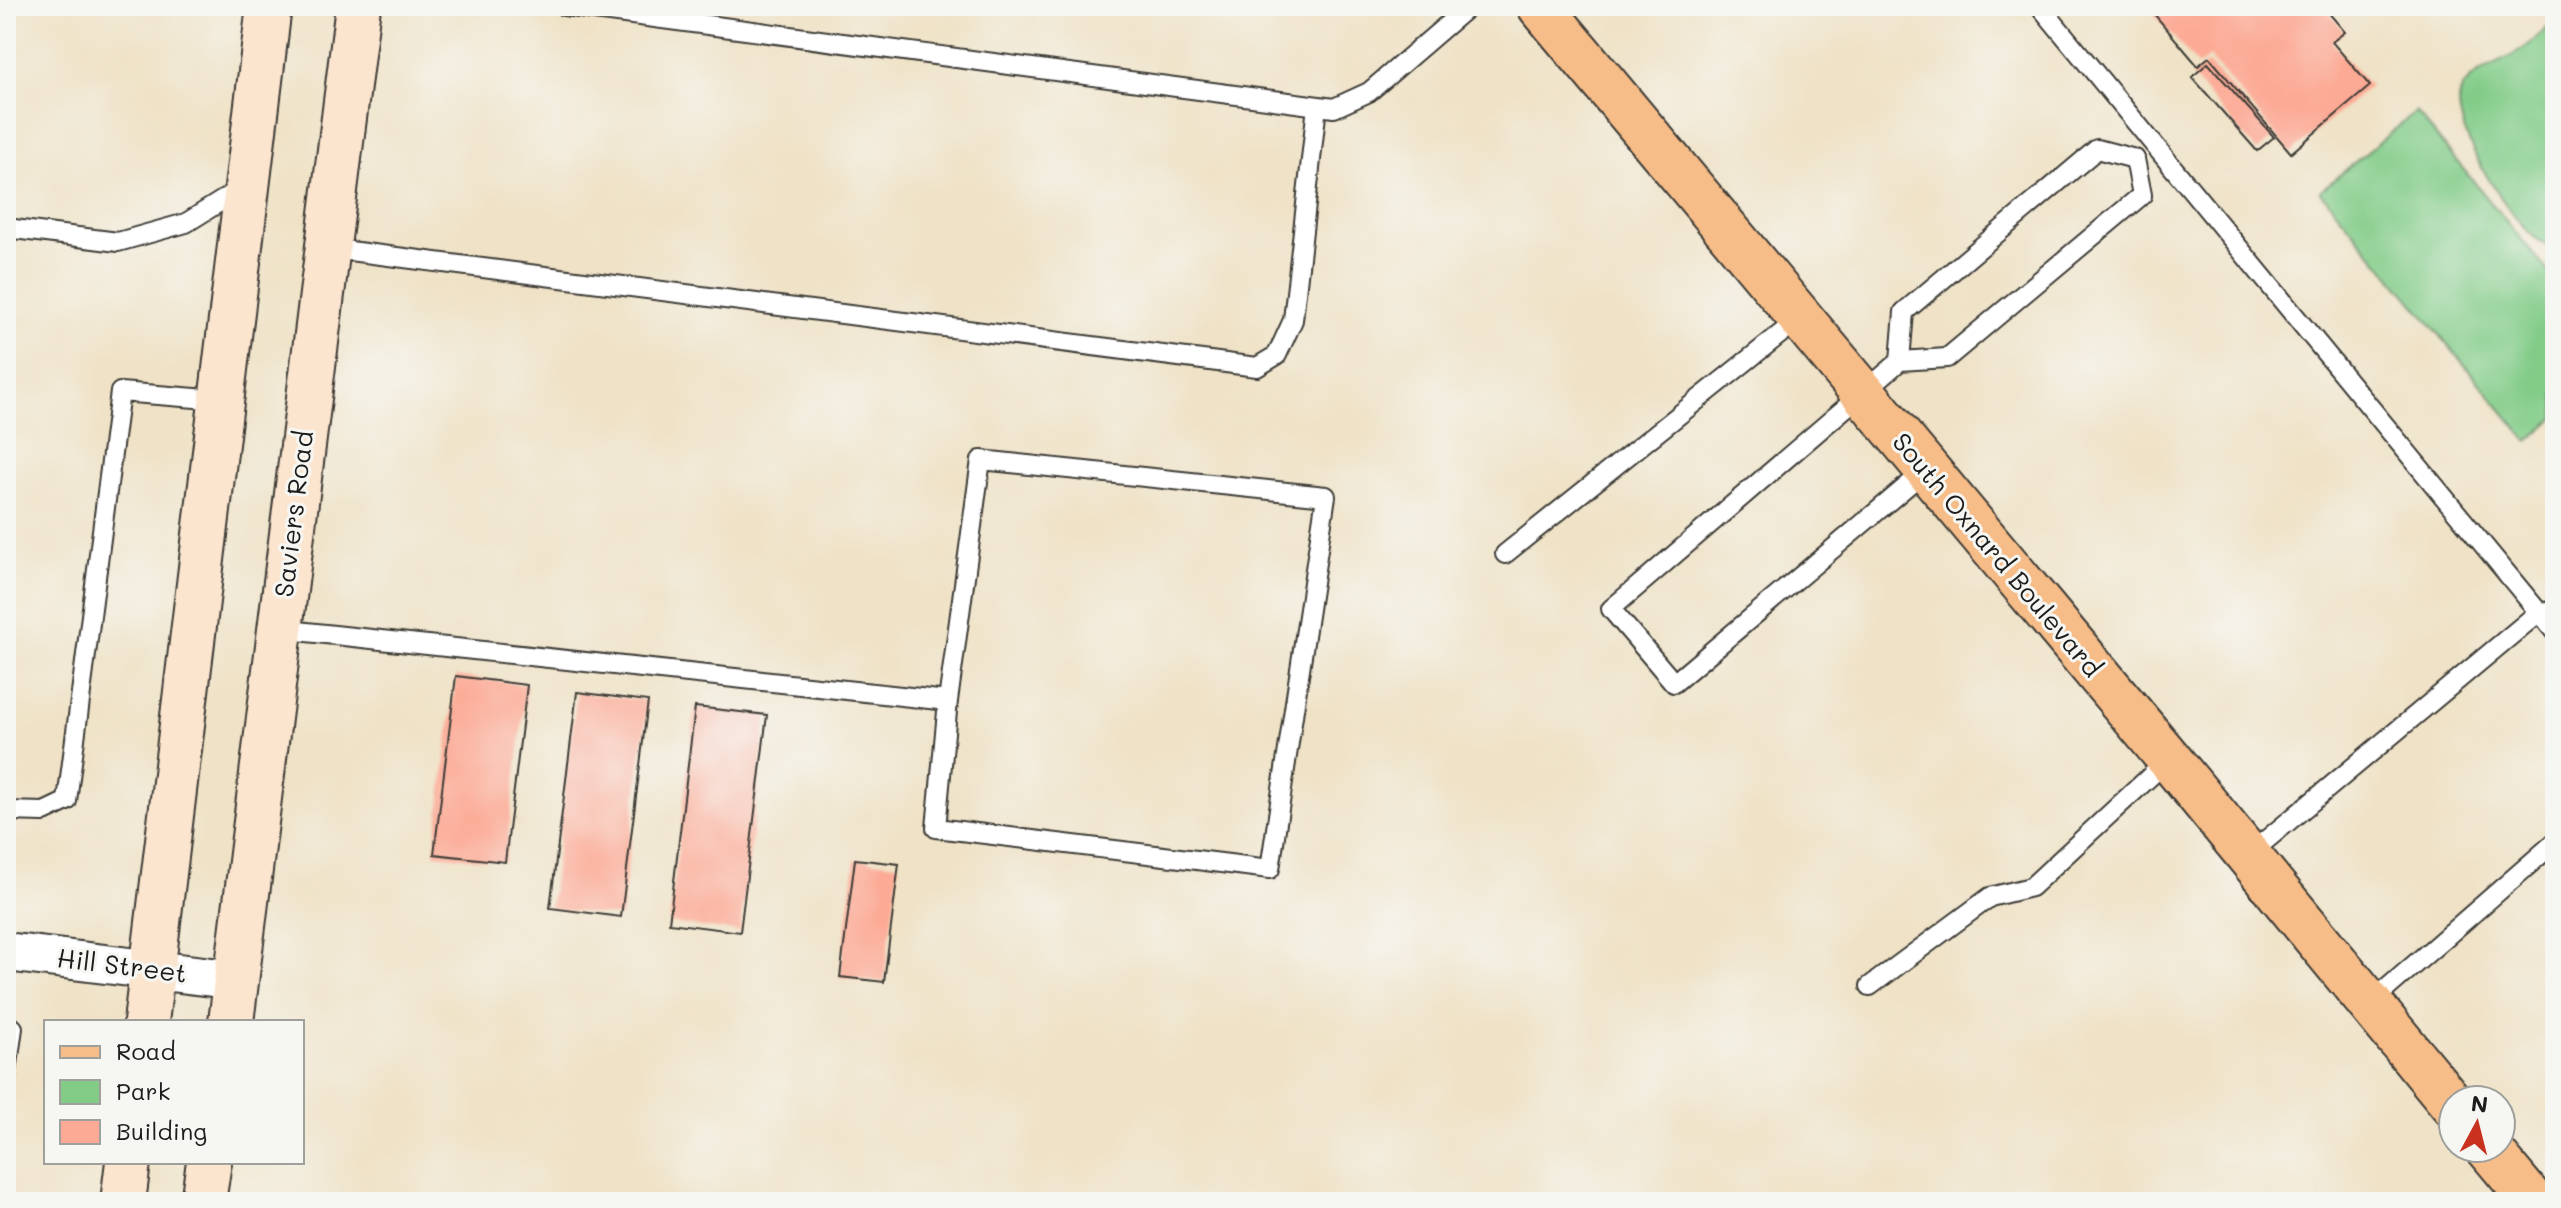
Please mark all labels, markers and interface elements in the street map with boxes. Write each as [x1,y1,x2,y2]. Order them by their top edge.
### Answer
street label: South Oxnard Boulevard [1885,425,2110,684]
street label: Saviers Road [266,429,320,599]
street label: Hill Street [55,940,189,990]
legend [44,1020,304,1164]
text: Road [116,1035,176,1066]
text: Park [116,1075,170,1106]
north arrow [2437,1084,2517,1164]
text: N [2469,1088,2490,1119]
text: Building [116,1115,207,1146]

